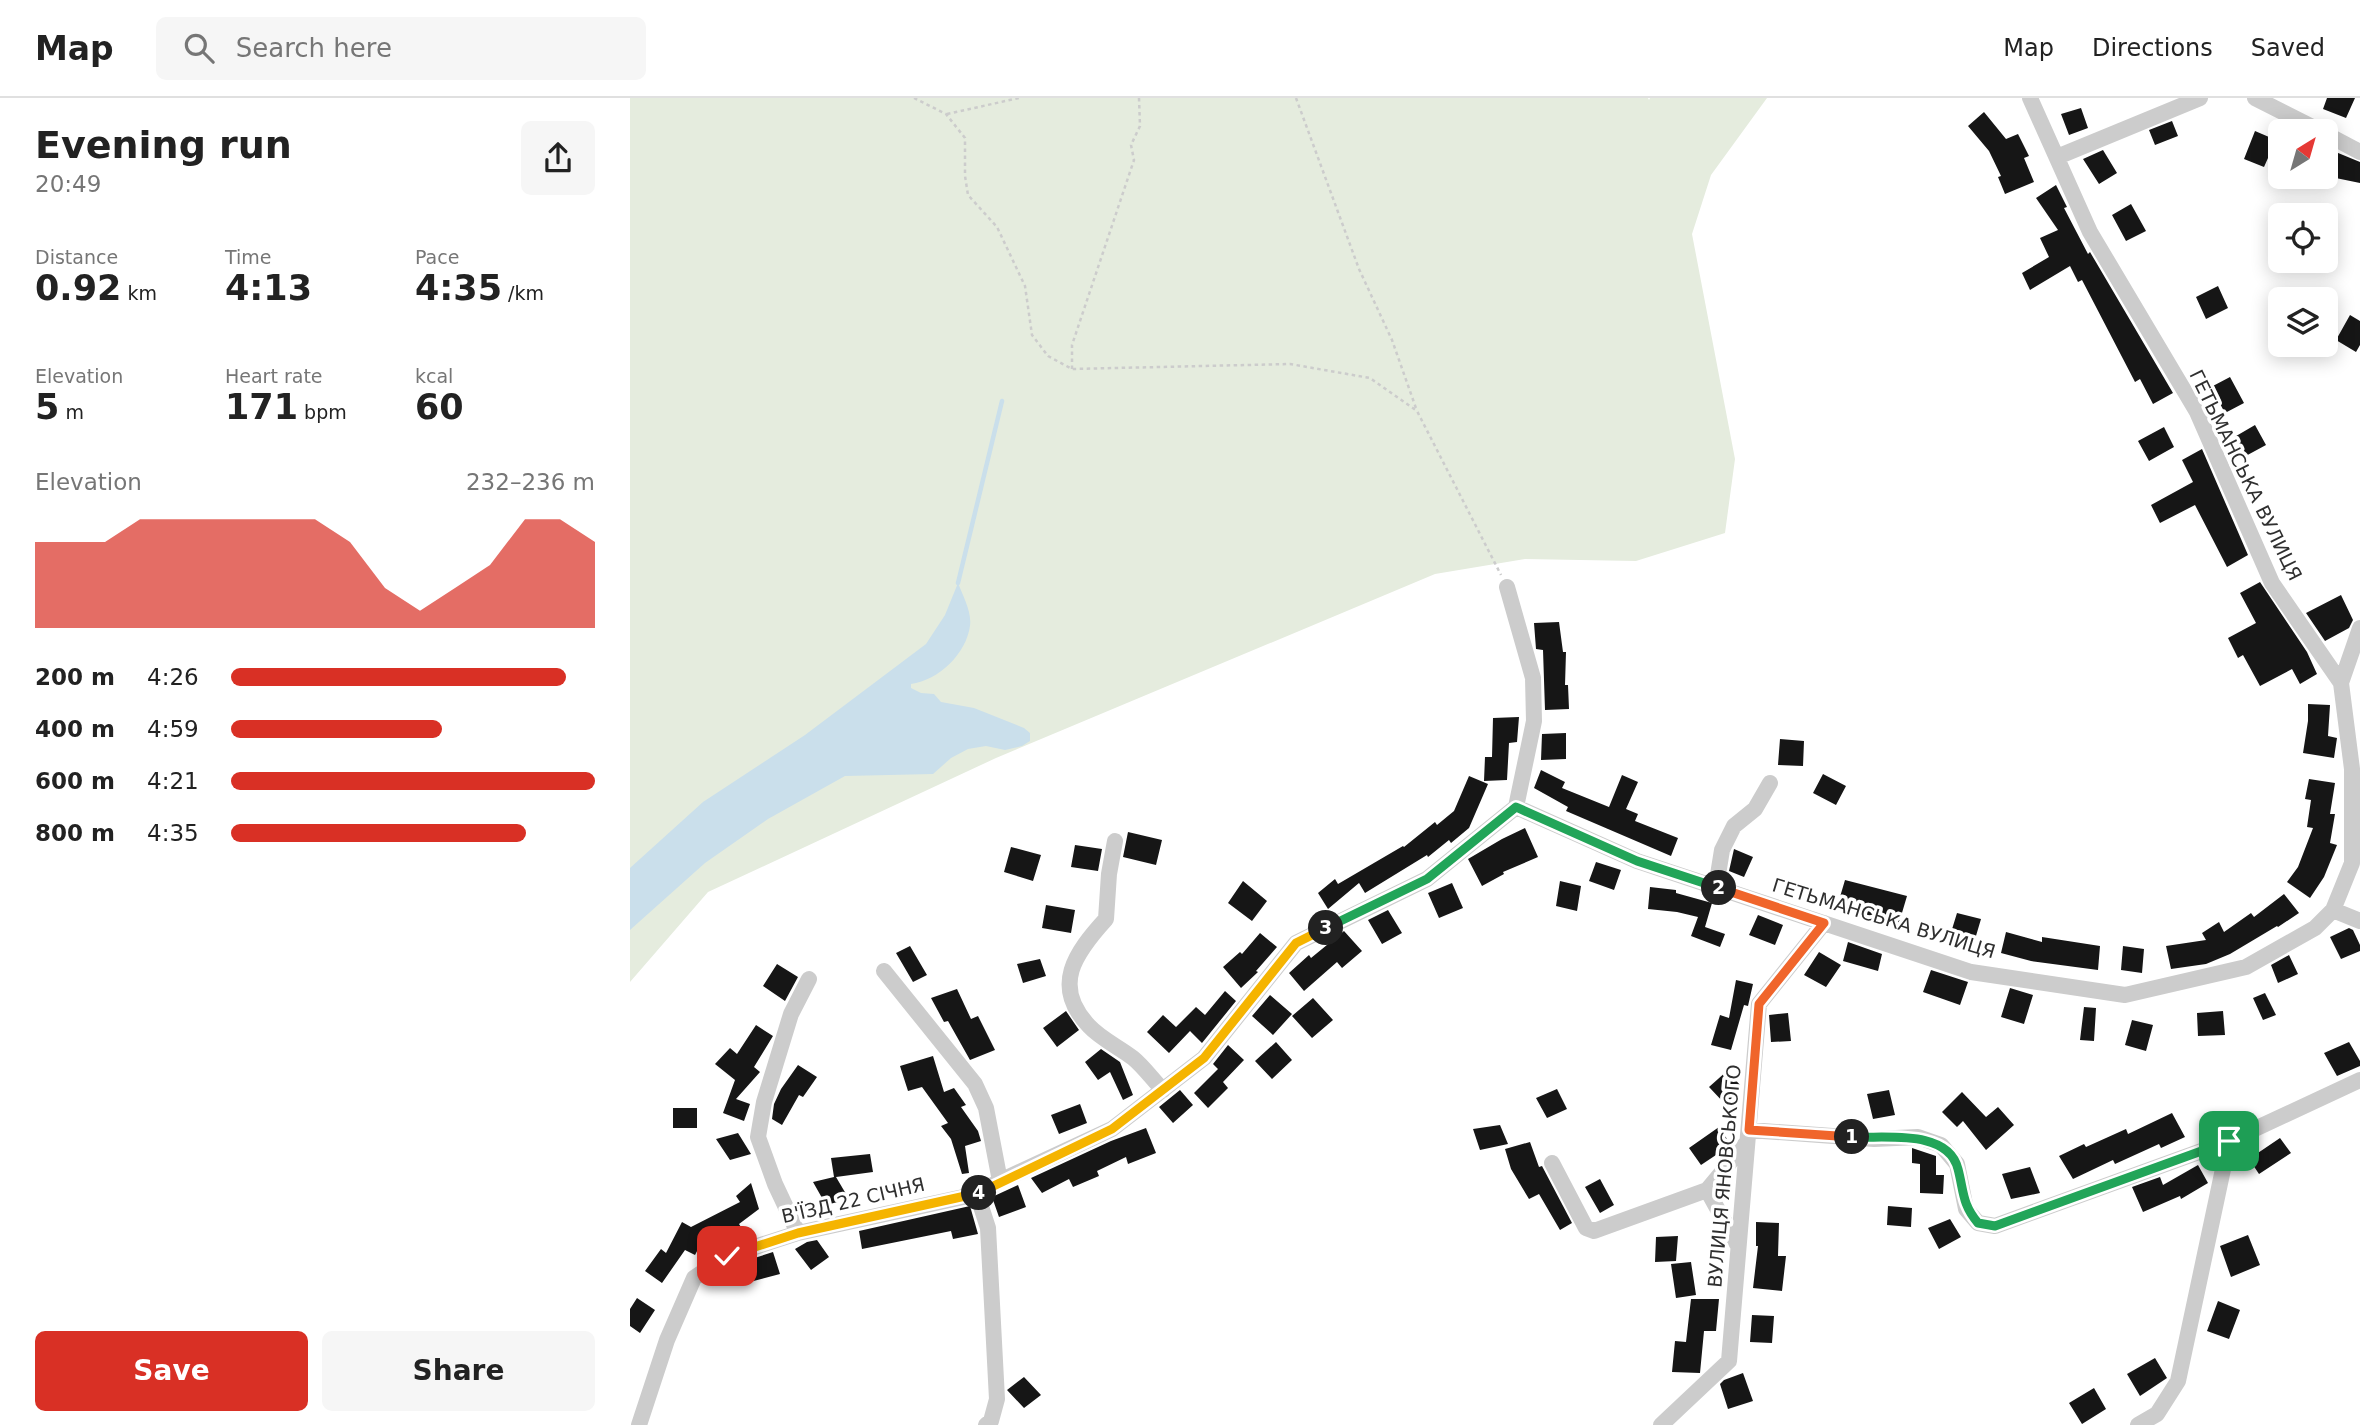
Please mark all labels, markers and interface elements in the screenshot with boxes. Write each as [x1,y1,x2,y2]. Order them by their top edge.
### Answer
search box [156,17,646,80]
text: Map [35,29,114,68]
icon: search [180,29,218,67]
text: Search here [236,33,392,63]
text: Map [2003,34,2054,62]
text: Directions [2092,34,2213,62]
text: Saved [2251,34,2325,62]
north arrow [2268,119,2338,189]
map controls [2268,119,2338,357]
button: share [521,121,595,195]
text: Evening run [35,123,292,167]
text: 20:49 [35,171,101,197]
button: locate [2268,203,2338,273]
text: Distance [35,246,118,268]
text: Time [225,246,272,268]
text: Pace [415,246,459,268]
text: 0.92 [35,268,121,308]
text: 4:13 [225,268,312,308]
text: 4:35 [415,268,502,308]
text: km [121,282,157,304]
text: /km [502,282,544,304]
button: layers [2268,287,2338,357]
text: Elevation [35,365,123,387]
text: Heart rate [225,365,323,387]
text: kcal [415,365,453,387]
street label: ГЕТЬМАНСЬКА ВУЛИЦЯ [2185,366,2307,584]
text: 5 [35,387,59,427]
text: 171 [225,387,298,427]
text: 60 [415,387,464,427]
text: m [59,401,84,423]
text: bpm [298,401,347,423]
text: Elevation [35,469,142,495]
text: 232–236 m [466,469,595,495]
text: 200 m [35,664,115,690]
text: 4:26 [147,664,199,690]
text: 400 m [35,716,115,742]
text: 4:59 [147,716,199,742]
text: 600 m [35,768,115,794]
text: 4:21 [147,768,199,794]
text: 800 m [35,820,115,846]
text: 4:35 [147,820,199,846]
pin: 2 [1702,870,1736,906]
street label: ГЕТЬМАНСЬКА ВУЛИЦЯ [1770,874,1998,962]
text: 2 [1712,876,1725,898]
pin: 3 [1308,910,1344,946]
text: 3 [1319,916,1332,938]
street label: ВУЛИЦЯ ЯНОВСЬКОГО [1703,1064,1745,1288]
pin [2199,1111,2259,1171]
pin: 1 [1834,1119,1870,1154]
icon: arrive [2210,1122,2248,1160]
text: 1 [1845,1125,1858,1147]
street label: В'ЇЗД 22 СІЧНЯ [779,1173,927,1227]
pin: 4 [962,1176,996,1210]
text: 4 [972,1181,985,1203]
pin [697,1226,757,1286]
icon: check [708,1237,746,1275]
button: Save [35,1331,308,1411]
button: Share [322,1331,595,1411]

